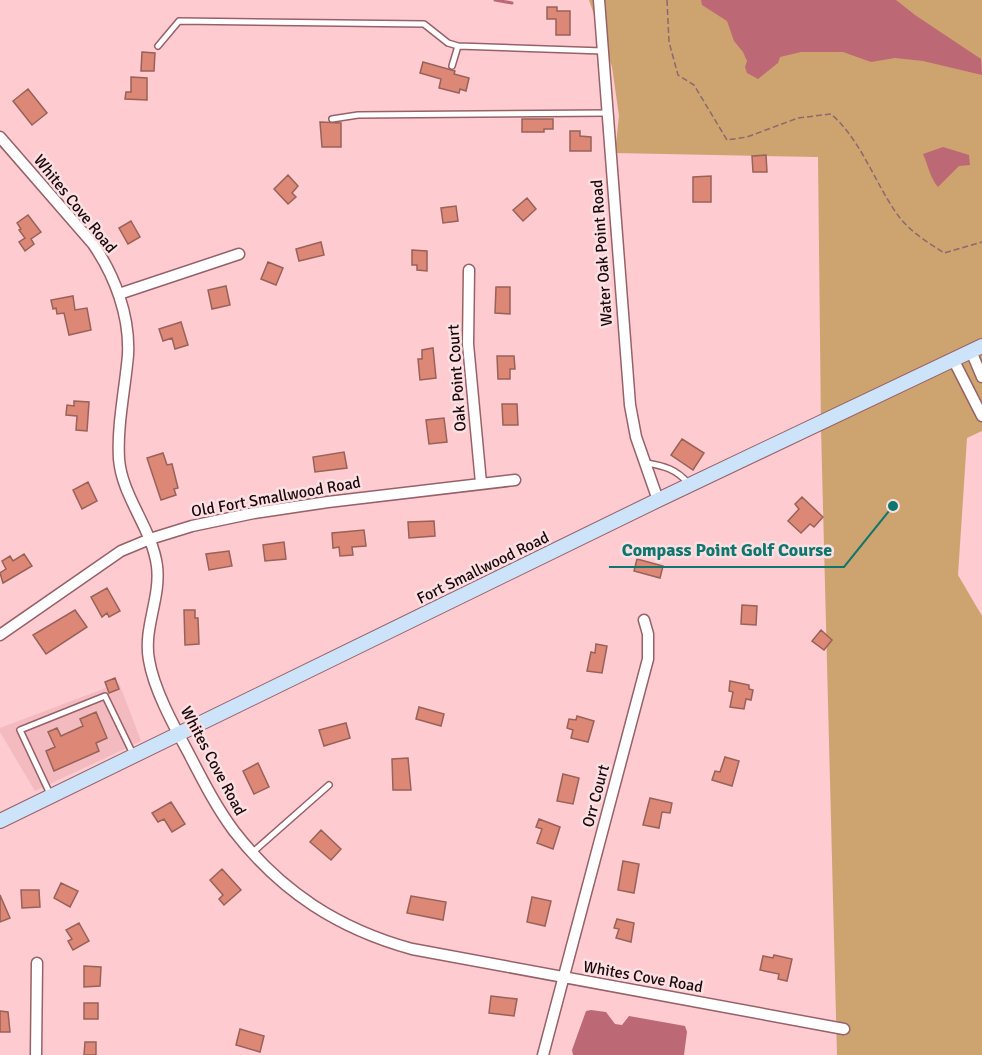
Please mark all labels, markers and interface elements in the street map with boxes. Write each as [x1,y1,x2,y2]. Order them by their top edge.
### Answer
street label: Whites Cove Road [29,151,121,257]
street label: Water Oak Point Road [587,179,617,327]
street label: Oak Point Court [443,323,471,432]
street label: Old Fort Smallwood Road [190,472,362,522]
street label: Fort Smallwood Road [414,527,552,609]
callout: Compass Point Golf Course [609,531,844,567]
text: Compass Point Golf Course [622,539,832,561]
street label: Whites Cove Road [176,703,250,819]
street label: Orr Court [578,762,614,830]
street label: Whites Cove Road [582,957,704,997]

